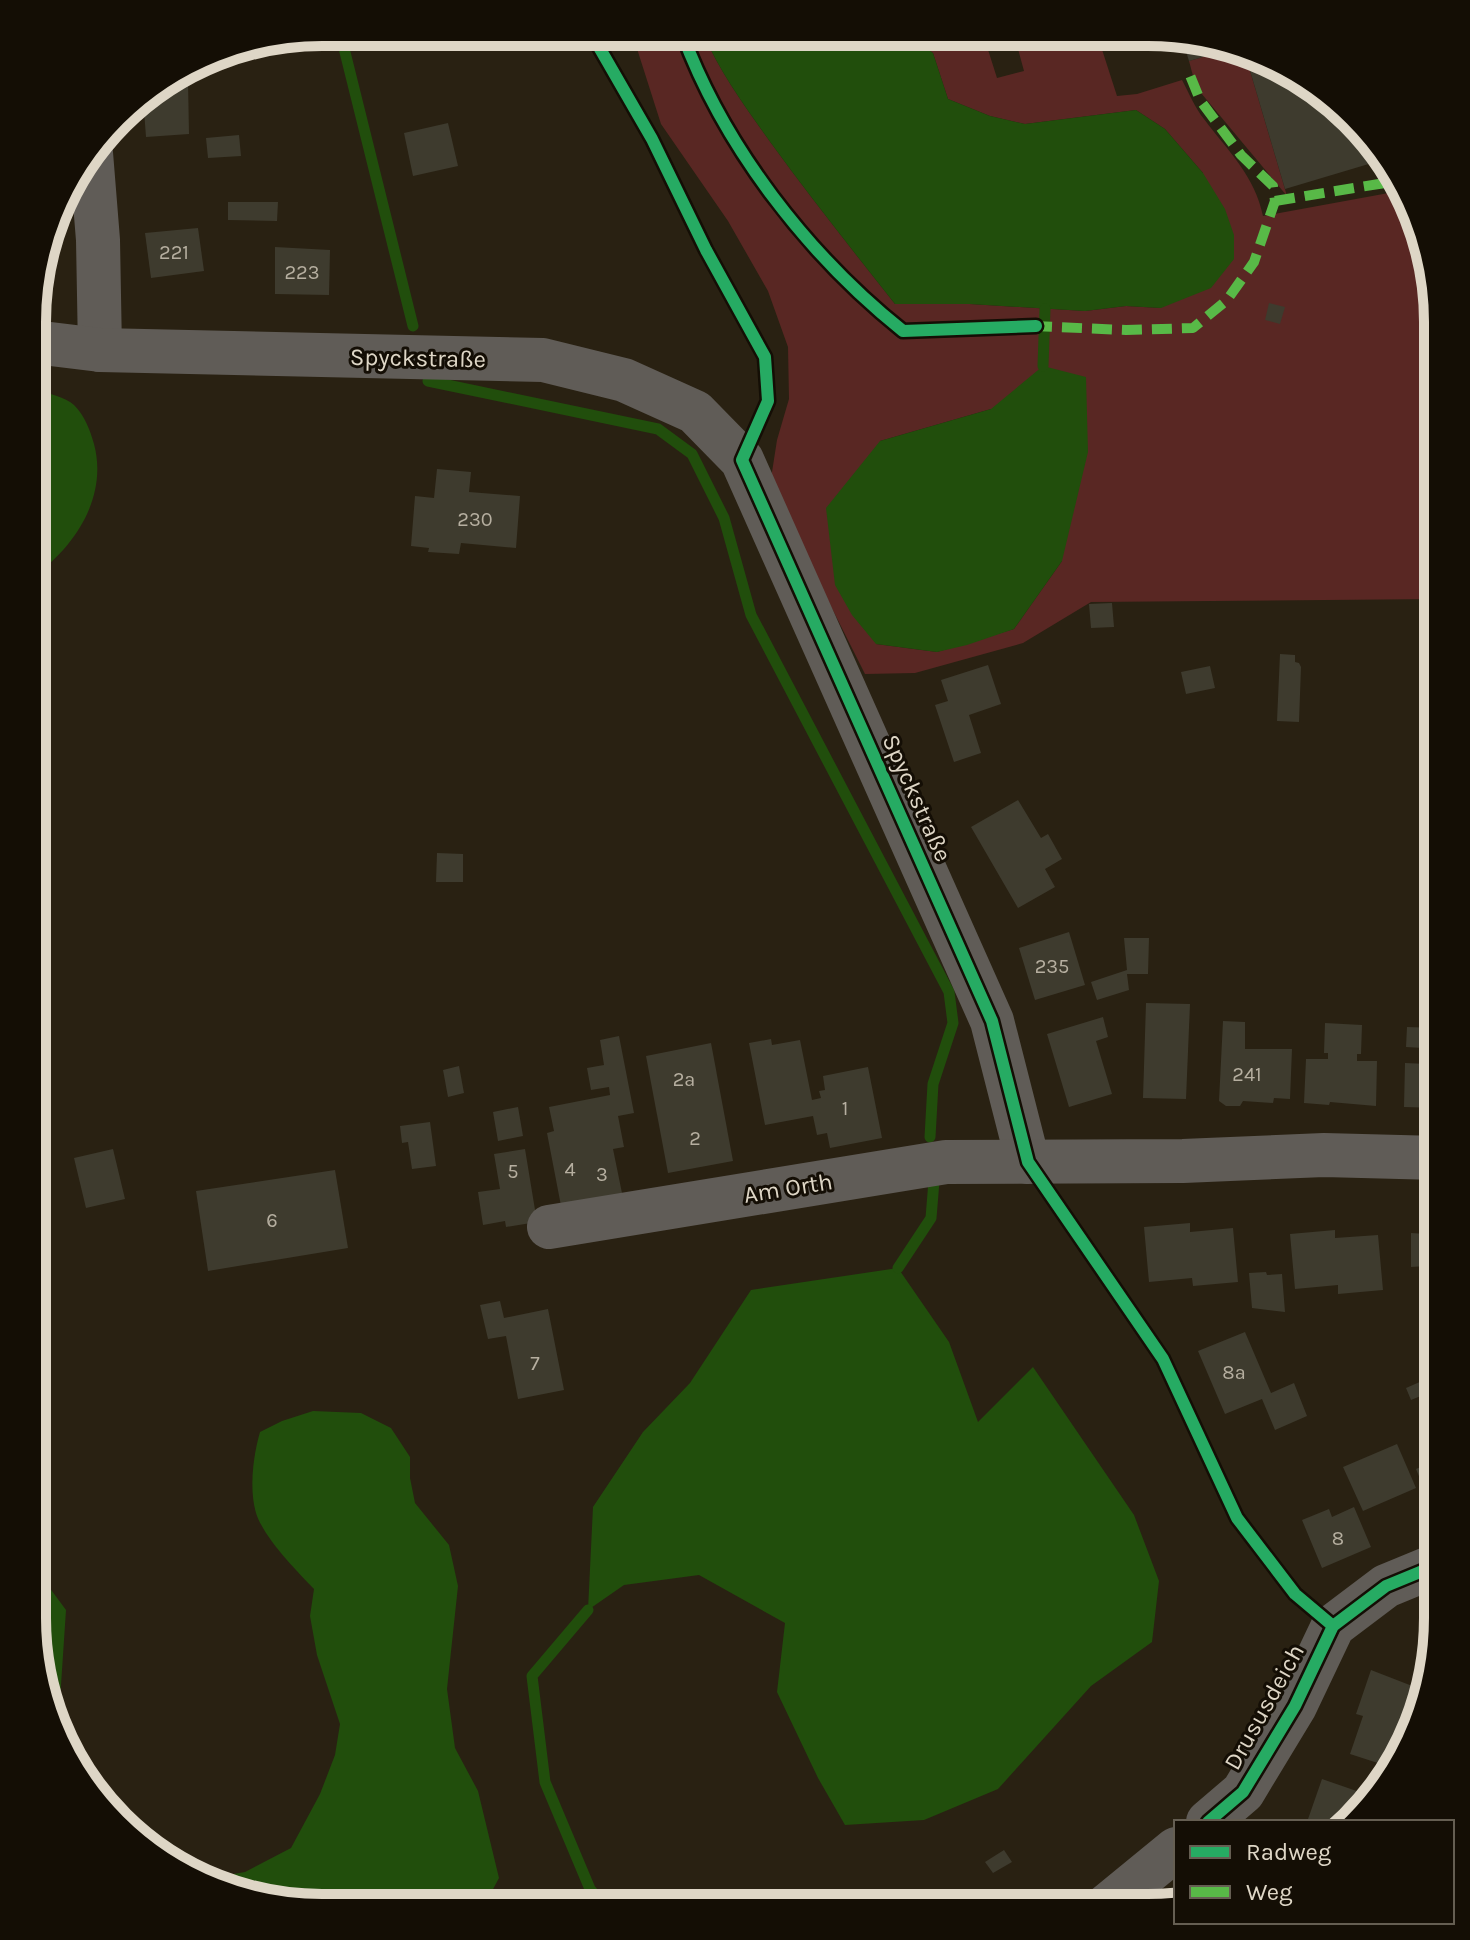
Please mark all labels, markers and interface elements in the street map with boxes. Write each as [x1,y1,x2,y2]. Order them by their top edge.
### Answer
house number: 221 [159,241,189,264]
house number: 223 [285,261,320,284]
street label: Spyckstraße [350,343,486,373]
house number: 230 [457,508,493,531]
street label: Spyckstraße [877,730,957,866]
house number: 235 [1035,955,1069,978]
house number: 241 [1232,1063,1262,1086]
house number: 2a [673,1068,695,1091]
house number: 1 [842,1097,848,1120]
house number: 2 [689,1127,701,1150]
house number: 4 [564,1158,576,1181]
house number: 5 [507,1160,519,1183]
house number: 3 [596,1163,608,1186]
street label: Am Orth [742,1167,834,1209]
house number: 6 [266,1209,278,1232]
house number: 7 [530,1352,540,1375]
house number: 8a [1222,1361,1246,1384]
house number: 8 [1332,1527,1344,1550]
street label: Drususdeich [1218,1639,1310,1775]
legend [1174,1820,1454,1924]
text: Radweg [1246,1838,1332,1866]
text: Weg [1246,1878,1293,1906]

